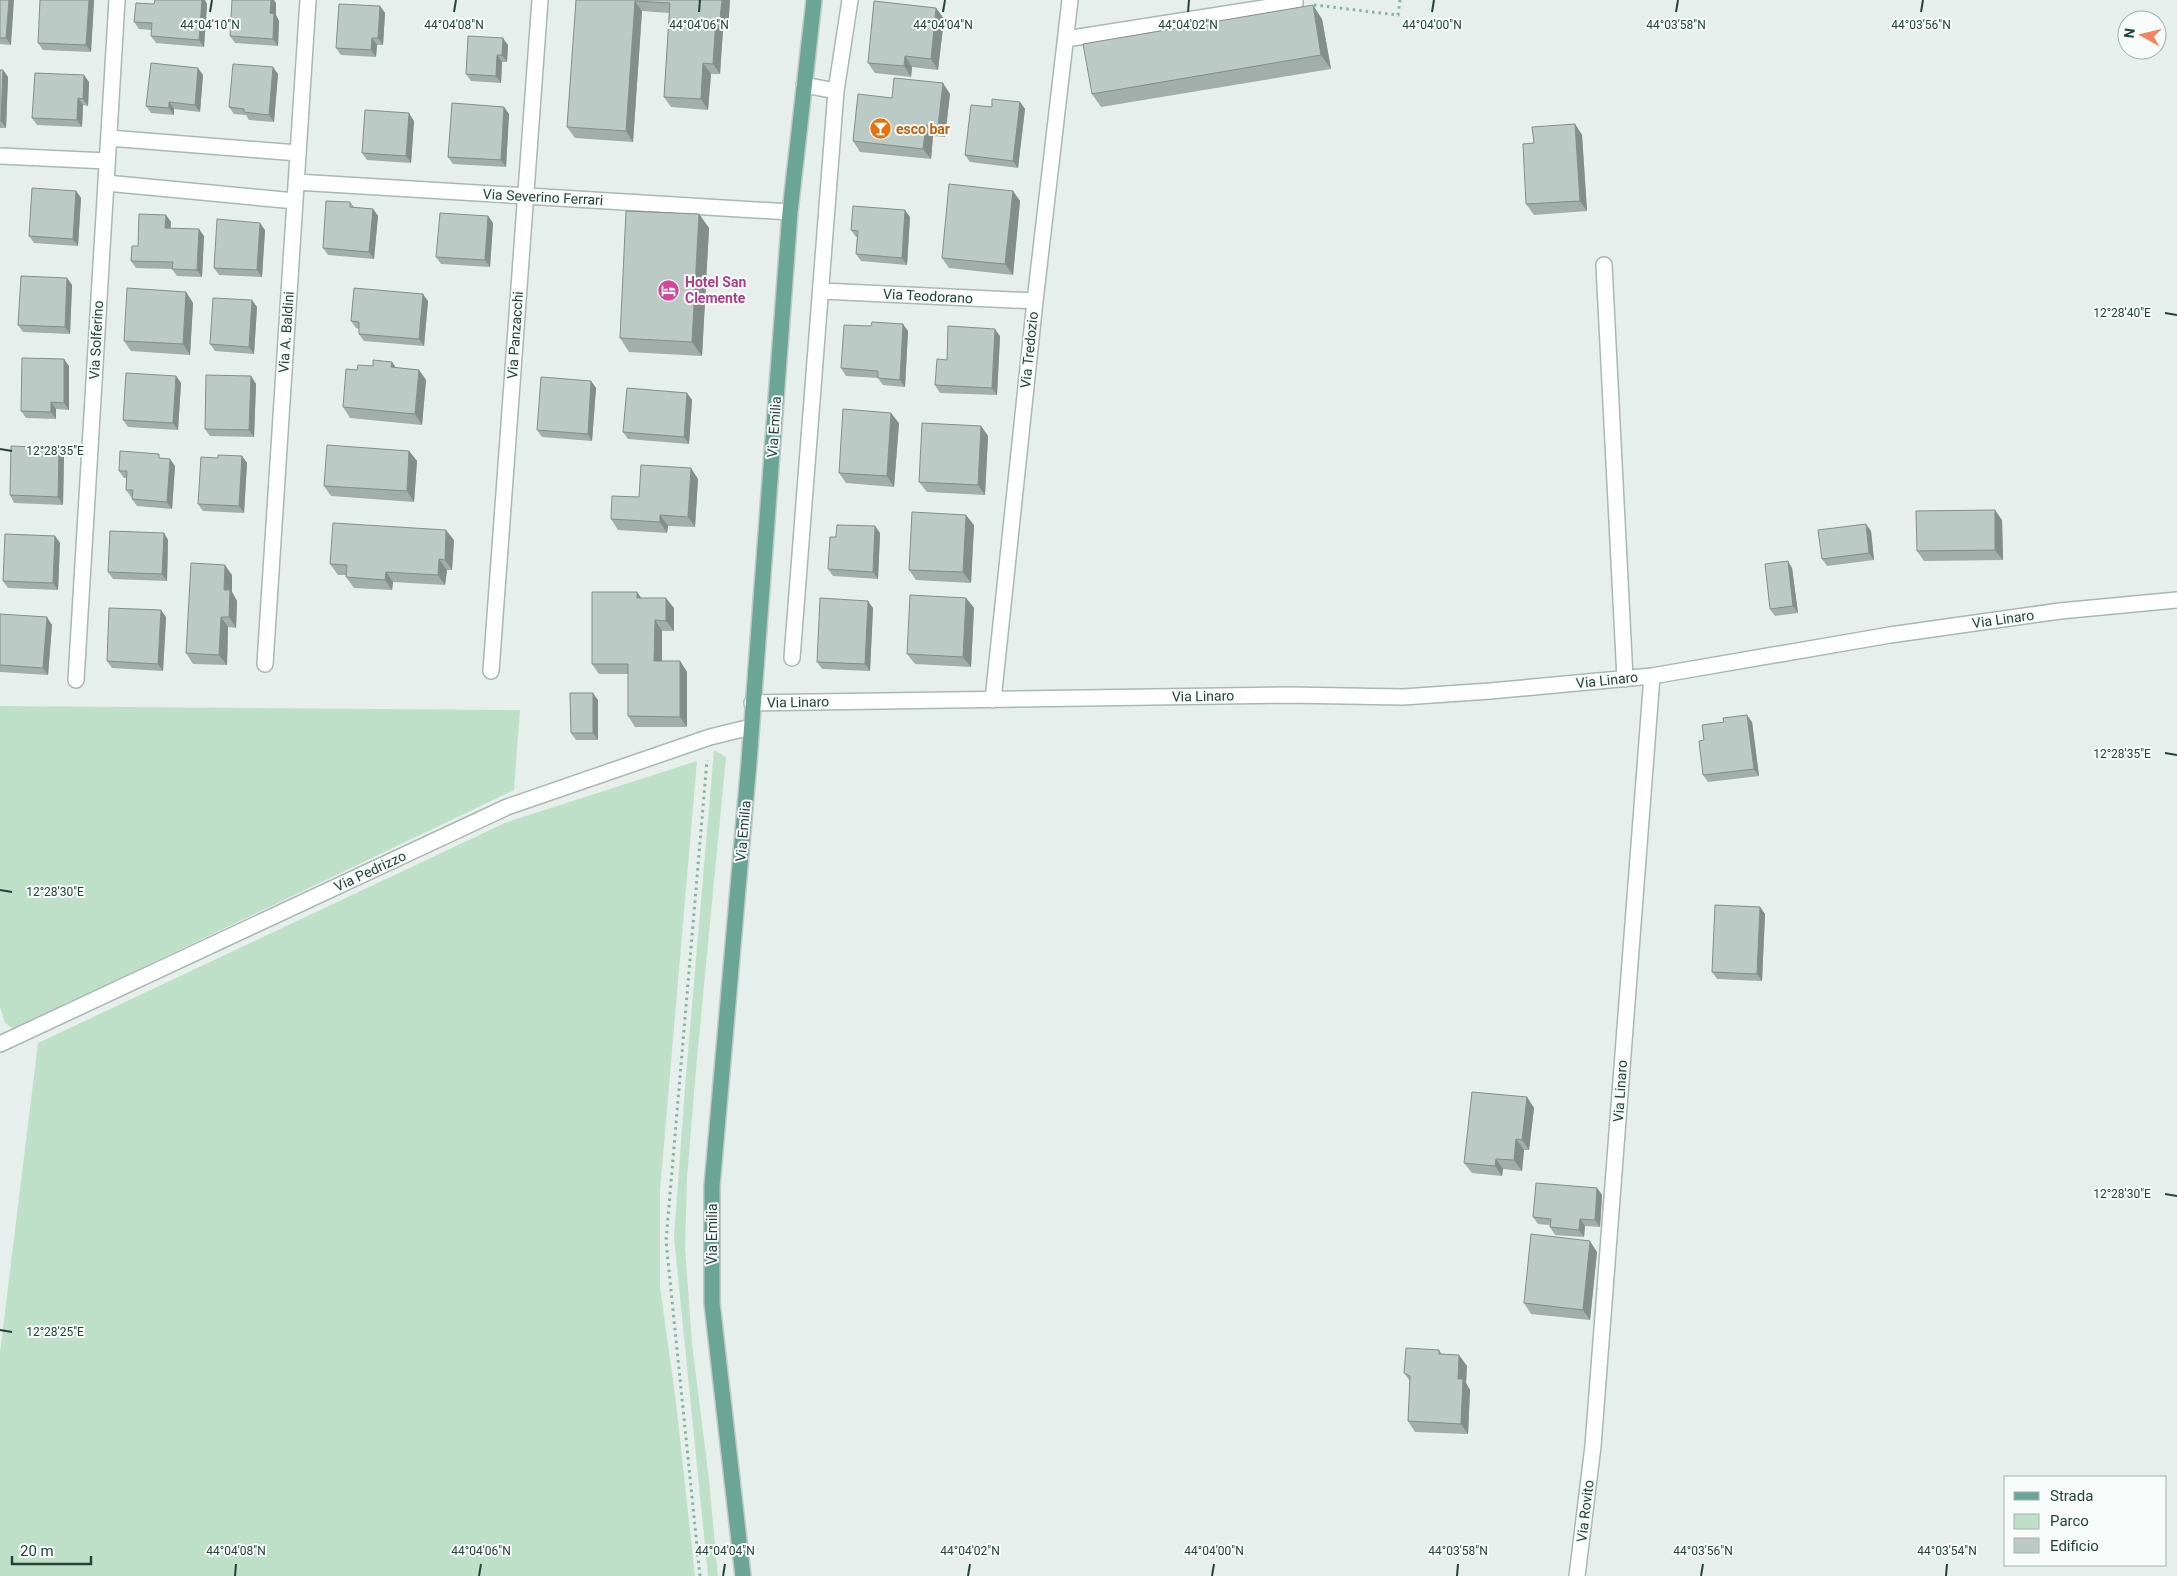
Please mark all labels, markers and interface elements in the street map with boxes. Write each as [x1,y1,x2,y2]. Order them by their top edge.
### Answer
north arrow [2117,10,2167,60]
text: 44°04'10"N [180,18,240,32]
text: 44°04'08"N [424,18,484,32]
text: 44°04'06"N [669,18,729,32]
text: 44°04'04"N [913,18,973,32]
text: 44°04'02"N [1158,18,1218,32]
text: 44°04'00"N [1402,18,1462,32]
text: 44°03'58"N [1646,18,1706,32]
text: 44°03'56"N [1891,18,1951,32]
text: N [2121,27,2138,39]
bar icon: esco bar [868,117,892,141]
place label: esco bar [896,121,950,137]
street label: Via Severino Ferrari [482,186,604,208]
place label: Hotel San Clemente [685,274,746,306]
hotel icon: Hotel San Clemente [657,278,681,302]
street label: Via Teodorano [883,286,973,306]
street label: Via A. Baldini [275,291,297,373]
street label: Via Panzacchi [504,291,526,379]
street label: Via Solferino [86,300,106,380]
text: 12°28'40"E [2093,306,2151,320]
street label: Via Tredozio [1017,311,1041,389]
street label: Via Emilia [764,396,784,458]
text: 12°28'35"E [26,444,84,458]
street label: Via Linaro [1971,607,2035,631]
street label: Via Linaro [1575,669,1639,691]
street label: Via Linaro [1172,687,1234,705]
street label: Via Linaro [767,693,829,711]
text: 12°28'35"E [2093,747,2151,761]
street label: Via Emilia [732,800,754,862]
street label: Via Pedrizzo [332,847,408,895]
text: 12°28'30"E [26,885,84,899]
street label: Via Linaro [1610,1059,1630,1123]
text: 12°28'30"E [2093,1187,2151,1201]
street label: Via Emilia [704,1203,720,1265]
text: 12°28'25"E [26,1325,84,1339]
legend [2004,1476,2167,1566]
street label: Via Rovito [1573,1479,1597,1543]
text: Strada [2050,1487,2093,1505]
text: Parco [2050,1512,2089,1530]
scale bar [12,1534,91,1566]
text: Edificio [2050,1537,2099,1555]
text: 20 m [20,1542,54,1560]
text: 44°04'08"N [206,1544,266,1558]
text: 44°04'06"N [451,1544,511,1558]
text: 44°04'04"N [695,1544,755,1558]
text: 44°04'02"N [940,1544,1000,1558]
text: 44°04'00"N [1184,1544,1244,1558]
text: 44°03'58"N [1428,1544,1488,1558]
text: 44°03'56"N [1673,1544,1733,1558]
text: 44°03'54"N [1917,1544,1977,1558]

